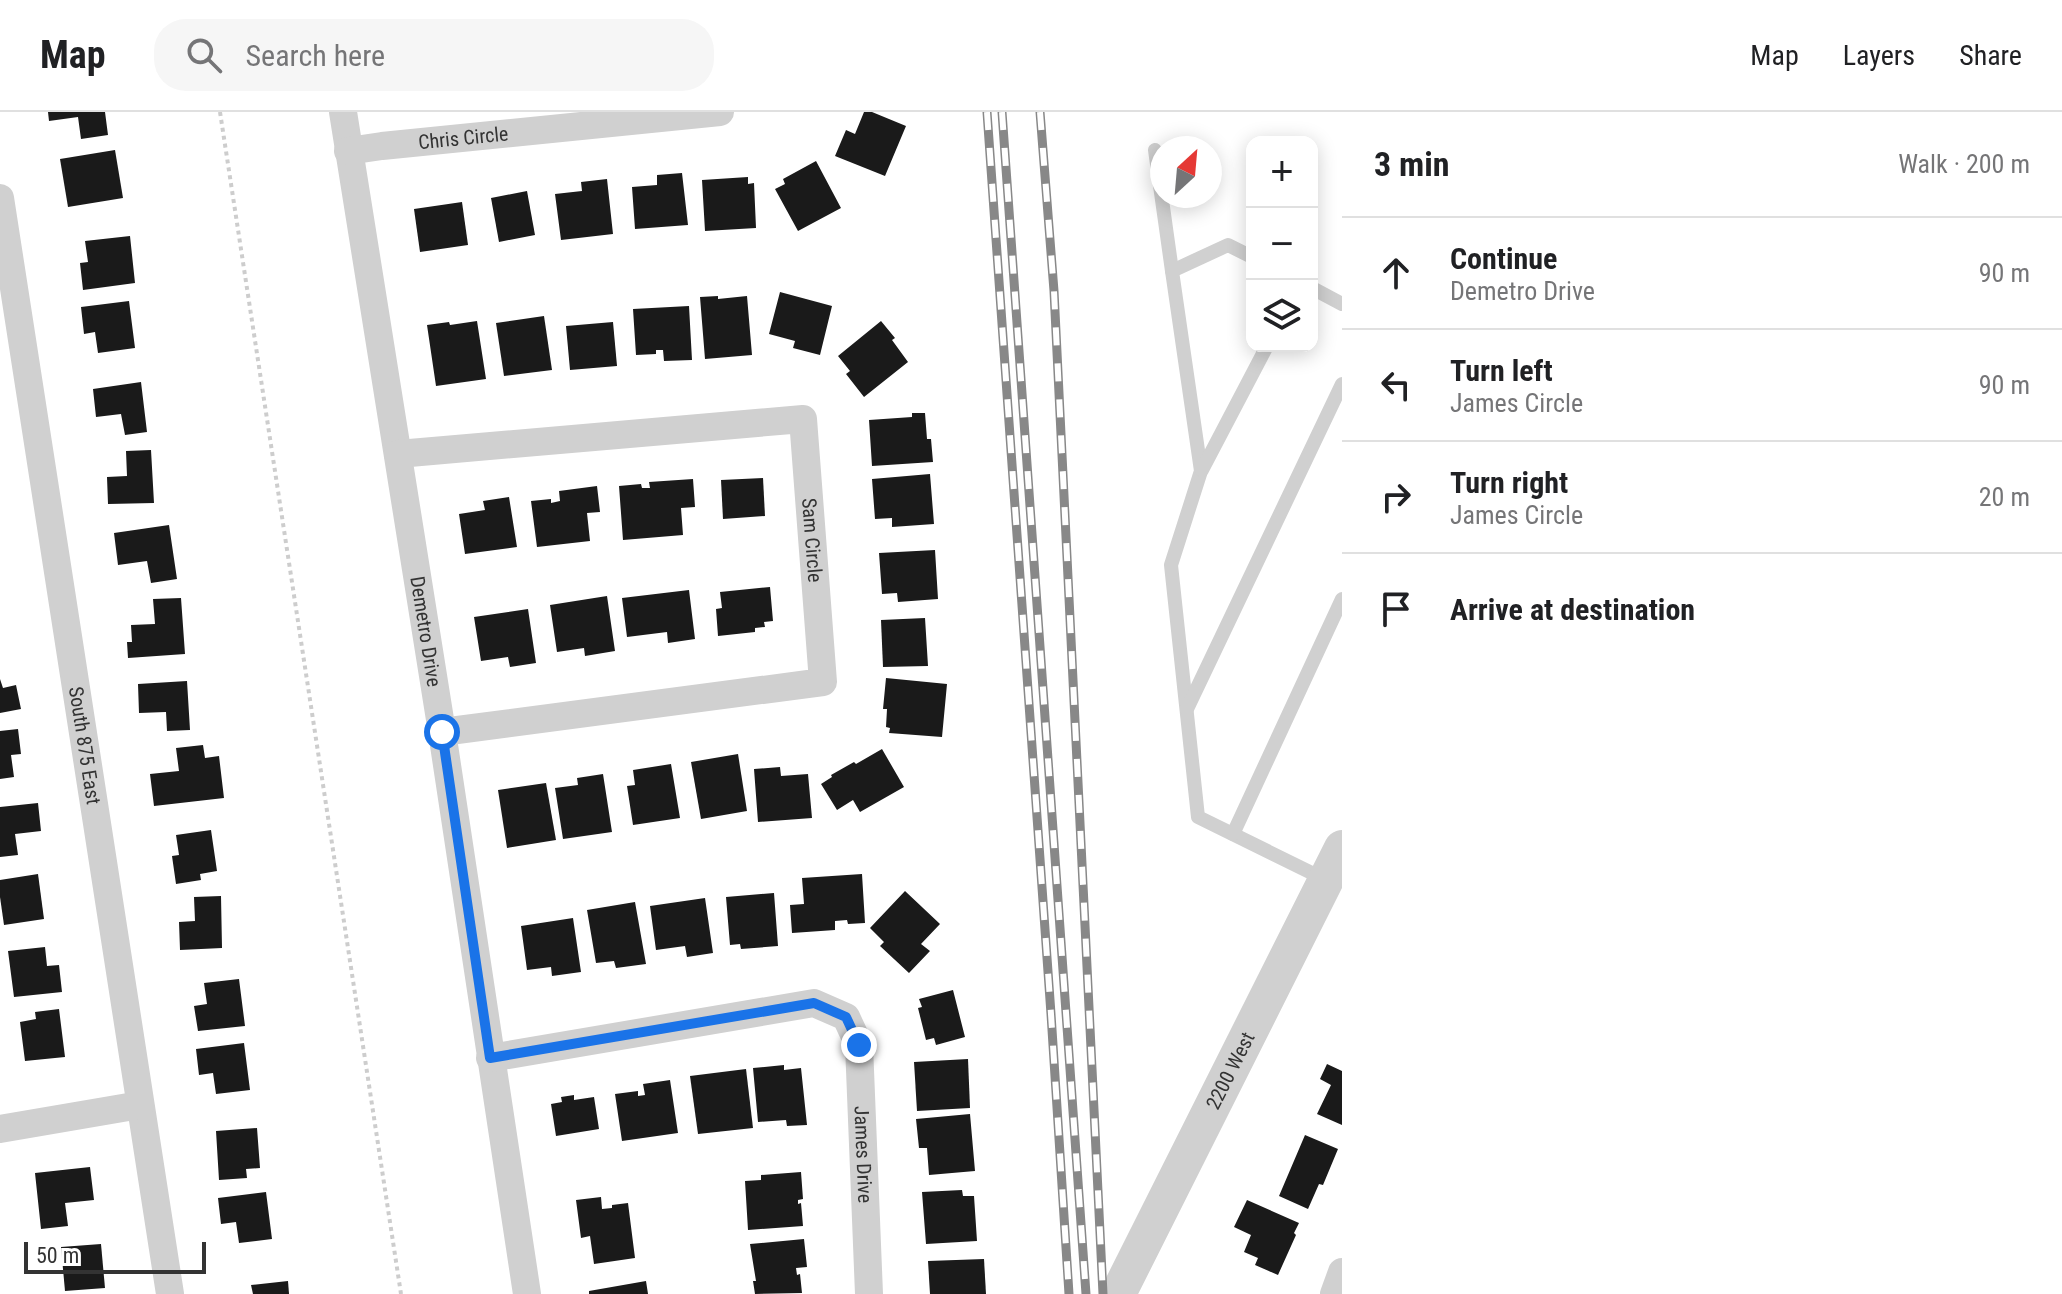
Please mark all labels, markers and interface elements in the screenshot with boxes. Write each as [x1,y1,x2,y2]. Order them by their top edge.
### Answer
search box [154,19,714,91]
text: Map [40,33,106,77]
icon: search [182,33,226,77]
text: Search here [246,38,385,73]
text: Map [1750,39,1799,72]
text: Layers [1843,39,1915,72]
text: Share [1959,39,2022,72]
street label: Chris Circle [417,121,509,154]
north arrow [1150,136,1222,208]
map controls [1246,136,1318,352]
button: + [1246,136,1318,208]
text: 3 min [1374,144,1450,184]
text: Walk · 200 m [1898,149,2030,179]
button: − [1246,208,1318,280]
text: Continue [1450,241,1557,276]
icon: ahead [1374,251,1418,295]
text: 90 m [1979,258,2030,288]
text: Demetro Drive [1450,276,1595,306]
button: layers [1246,280,1318,352]
text: Turn left [1450,353,1553,388]
icon: left [1374,363,1418,407]
text: 90 m [1979,370,2030,400]
text: James Circle [1450,388,1583,418]
text: Turn right [1450,465,1568,500]
icon: right [1374,475,1418,519]
text: 20 m [1979,482,2030,512]
street label: Sam Circle [797,497,827,583]
text: James Circle [1450,500,1583,530]
street label: Demetro Drive [405,574,447,688]
icon: arrive [1374,587,1418,631]
text: Arrive at destination [1450,592,1695,627]
street label: South 875 East [64,685,106,806]
route start [424,714,460,750]
route end [841,1027,877,1063]
street label: 2200 West [1201,1028,1260,1113]
street label: James Drive [849,1105,877,1204]
scale bar [24,1238,206,1274]
text: 50 m [36,1243,79,1268]

